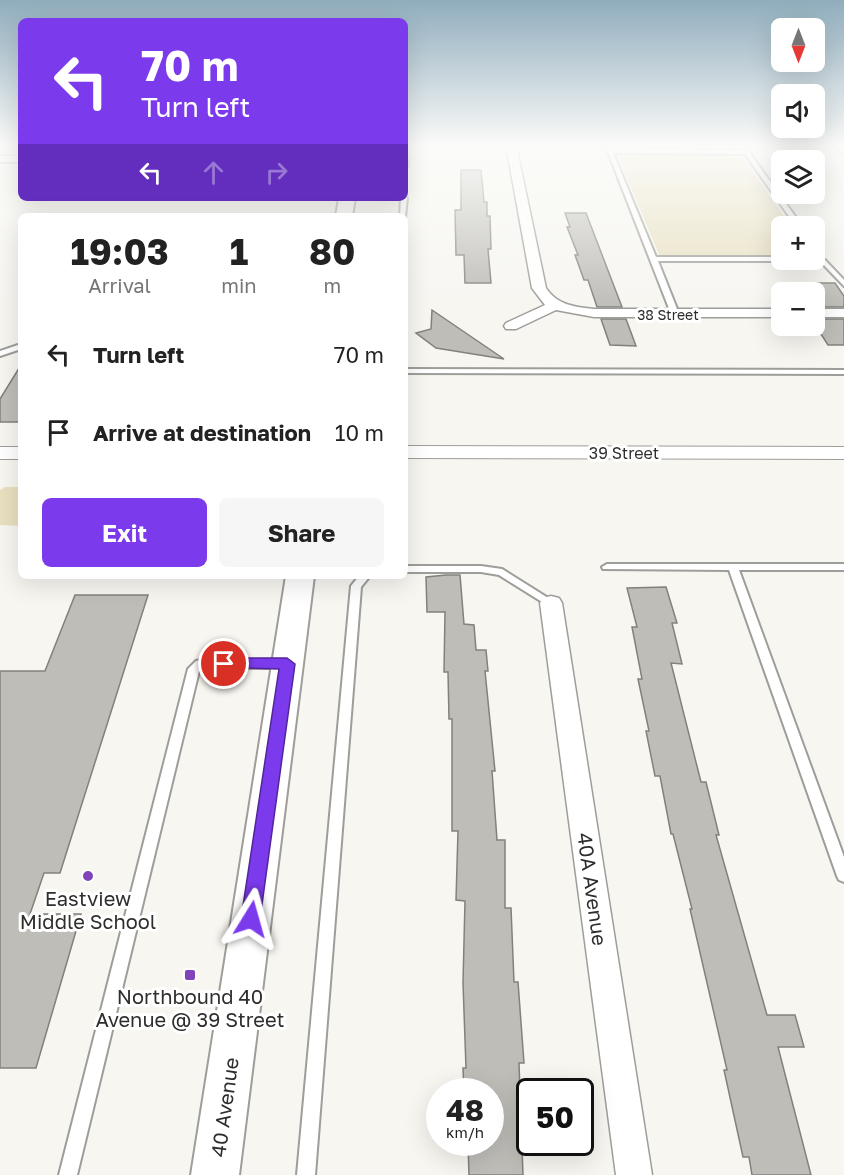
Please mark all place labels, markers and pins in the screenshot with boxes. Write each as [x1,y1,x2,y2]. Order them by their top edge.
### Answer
pin [198,638,249,689]
marker: Eastview Middle School [81,869,95,883]
place label: Eastview Middle School [20,886,156,933]
marker: Northbound 40 Avenue @ 39 Street [183,968,197,982]
place label: Northbound 40 Avenue @ 39 Street [96,984,285,1031]

